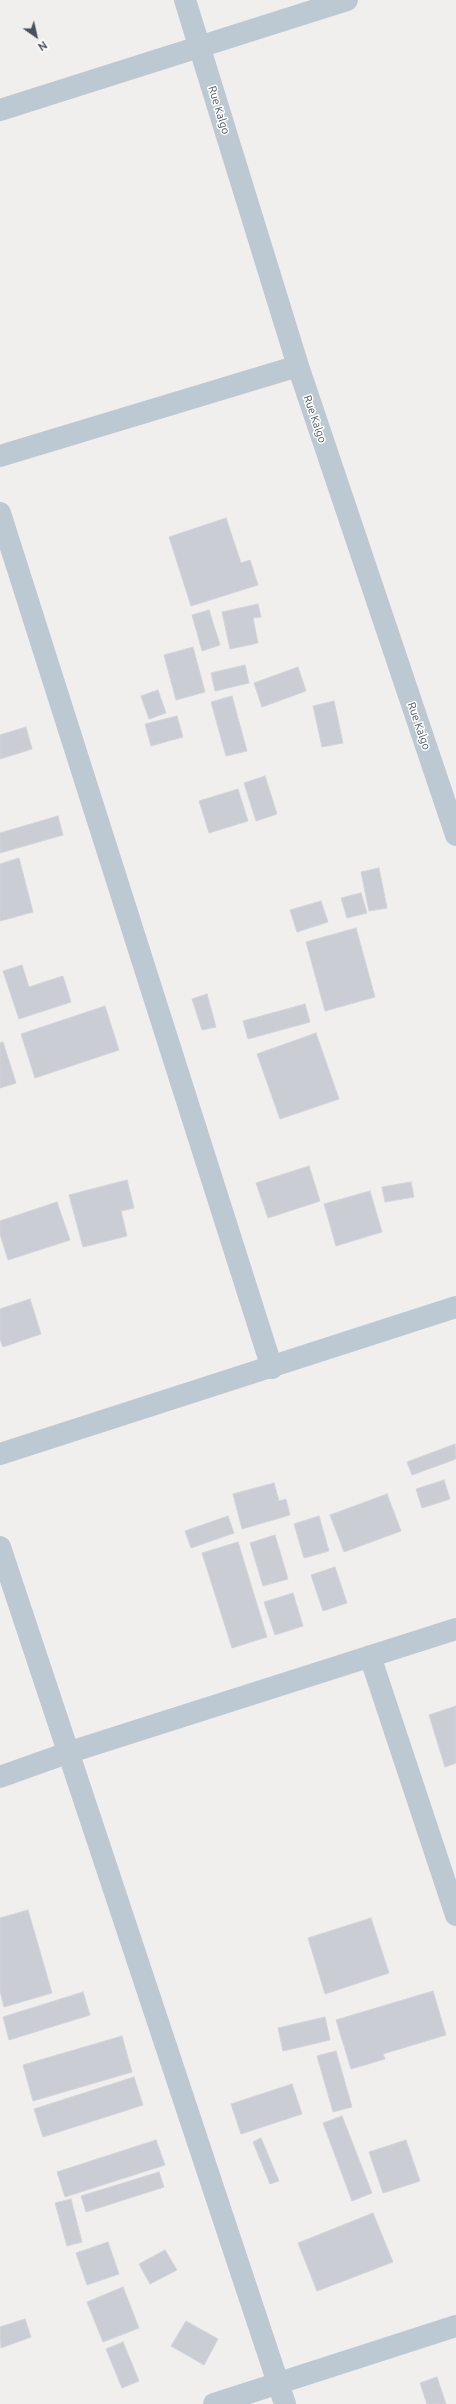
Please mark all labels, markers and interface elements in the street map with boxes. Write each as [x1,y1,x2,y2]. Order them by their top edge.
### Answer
north arrow [16,16,56,56]
text: N [36,39,49,53]
street label: Rue Kalgo [205,84,233,136]
street label: Rue Kalgo [301,393,329,445]
street label: Rue Kalgo [405,700,433,752]

